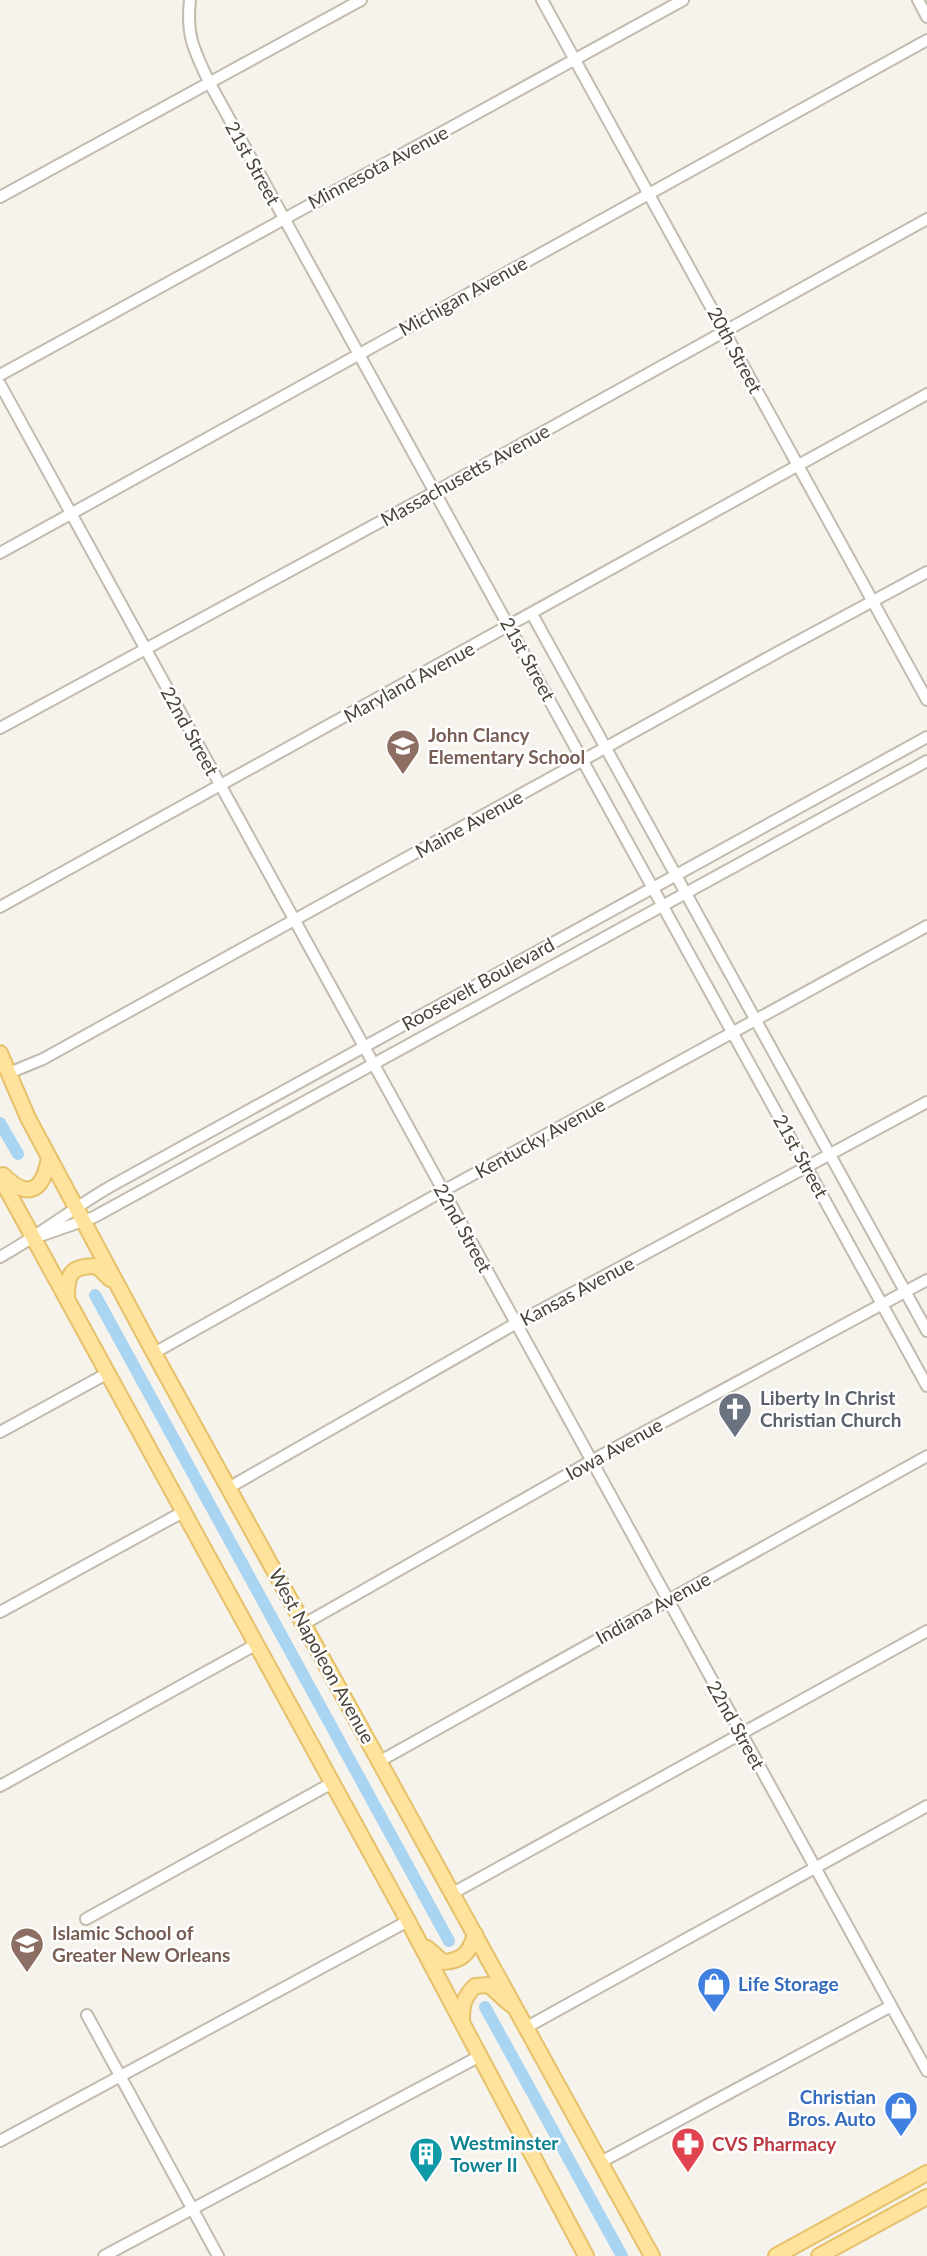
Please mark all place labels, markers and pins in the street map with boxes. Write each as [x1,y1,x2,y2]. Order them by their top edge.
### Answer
place label: John Clancy Elementary School [428,723,585,768]
school or university icon: John Clancy Elementary School [384,727,422,776]
place label: Liberty In Christ Christian Church [760,1386,901,1431]
church icon: Liberty In Christ Christian Church [716,1390,754,1439]
place label: Islamic School of Greater New Orleans [52,1921,230,1966]
school or university icon: Islamic School of Greater New Orleans [8,1925,46,1974]
shop icon: Life Storage [695,1965,733,2014]
place label: Life Storage [738,1972,839,1995]
place label: Christian Bros. Auto [787,2085,876,2130]
shop icon: Christian Bros. Auto [882,2089,920,2138]
pharmacy icon: CVS Pharmacy [669,2125,707,2174]
place label: Westminster Tower II [450,2131,559,2176]
place label: CVS Pharmacy [712,2132,837,2155]
building icon: Westminster Tower II [407,2135,445,2184]

